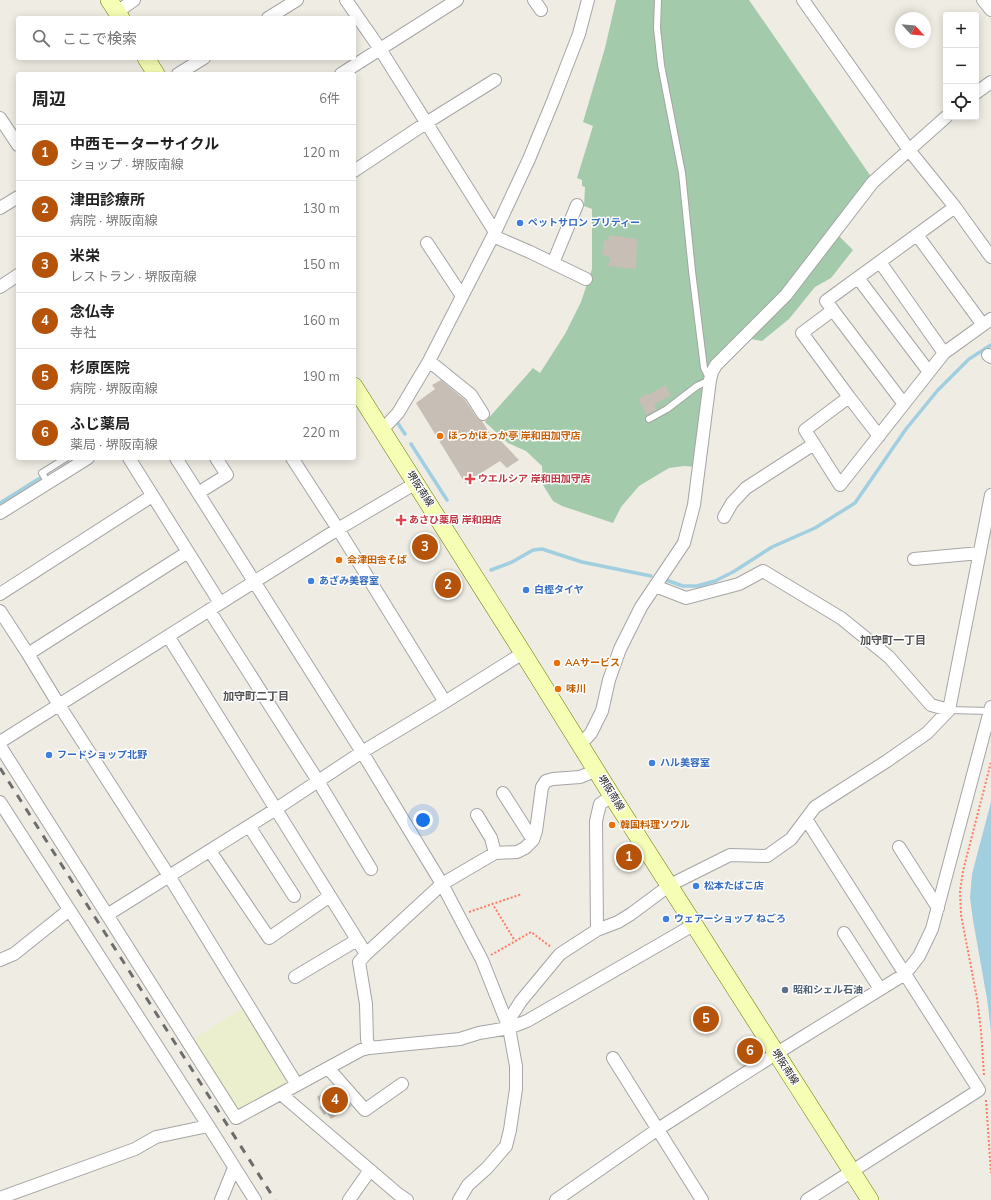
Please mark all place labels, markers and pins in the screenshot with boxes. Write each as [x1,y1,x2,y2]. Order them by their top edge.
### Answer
place label: ペットサロン プリティー [528,216,640,230]
marker: ペットサロン プリティー [515,218,525,228]
place label: ほっかほっか亭 岸和田加守店 [448,429,581,443]
marker: ほっかほっか亭 岸和田加守店 [435,431,445,441]
place label: ウエルシア 岸和田加守店 [478,472,591,486]
marker: ウエルシア 岸和田加守店 [465,474,475,484]
place label: あさひ薬局 岸和田店 [409,513,502,527]
marker: あさひ薬局 岸和田店 [396,515,406,525]
pin: 3 [412,532,438,562]
place label: 会津田舎そば [347,553,407,567]
marker: 会津田舎そば [334,555,344,565]
pin: 2 [435,570,461,600]
place label: あざみ美容室 [319,574,379,588]
marker: あざみ美容室 [306,576,316,586]
place label: 白樫タイヤ [534,583,584,597]
marker: 白樫タイヤ [521,585,531,595]
place label: AAサービス [565,656,620,670]
marker: AAサービス [552,658,562,668]
place label: 味川 [566,682,586,696]
marker: 味川 [553,684,563,694]
place label: フードショップ北野 [57,748,148,762]
marker: フードショップ北野 [44,750,54,760]
place label: ハル美容室 [660,756,710,770]
marker: ハル美容室 [647,758,657,768]
place label: 韓国料理ソウル [620,818,690,832]
marker: 韓国料理ソウル [607,820,617,830]
pin: 1 [616,842,642,872]
place label: 松本たばこ店 [704,879,764,893]
marker: 松本たばこ店 [691,881,701,891]
place label: ウェアーショップ ねごろ [674,912,786,926]
marker: ウェアーショップ ねごろ [661,914,671,924]
place label: 昭和シェル石油 [793,983,863,997]
marker: 昭和シェル石油 [780,985,790,995]
pin: 5 [693,1004,719,1034]
pin: 6 [737,1036,763,1066]
pin: 4 [322,1085,348,1115]

